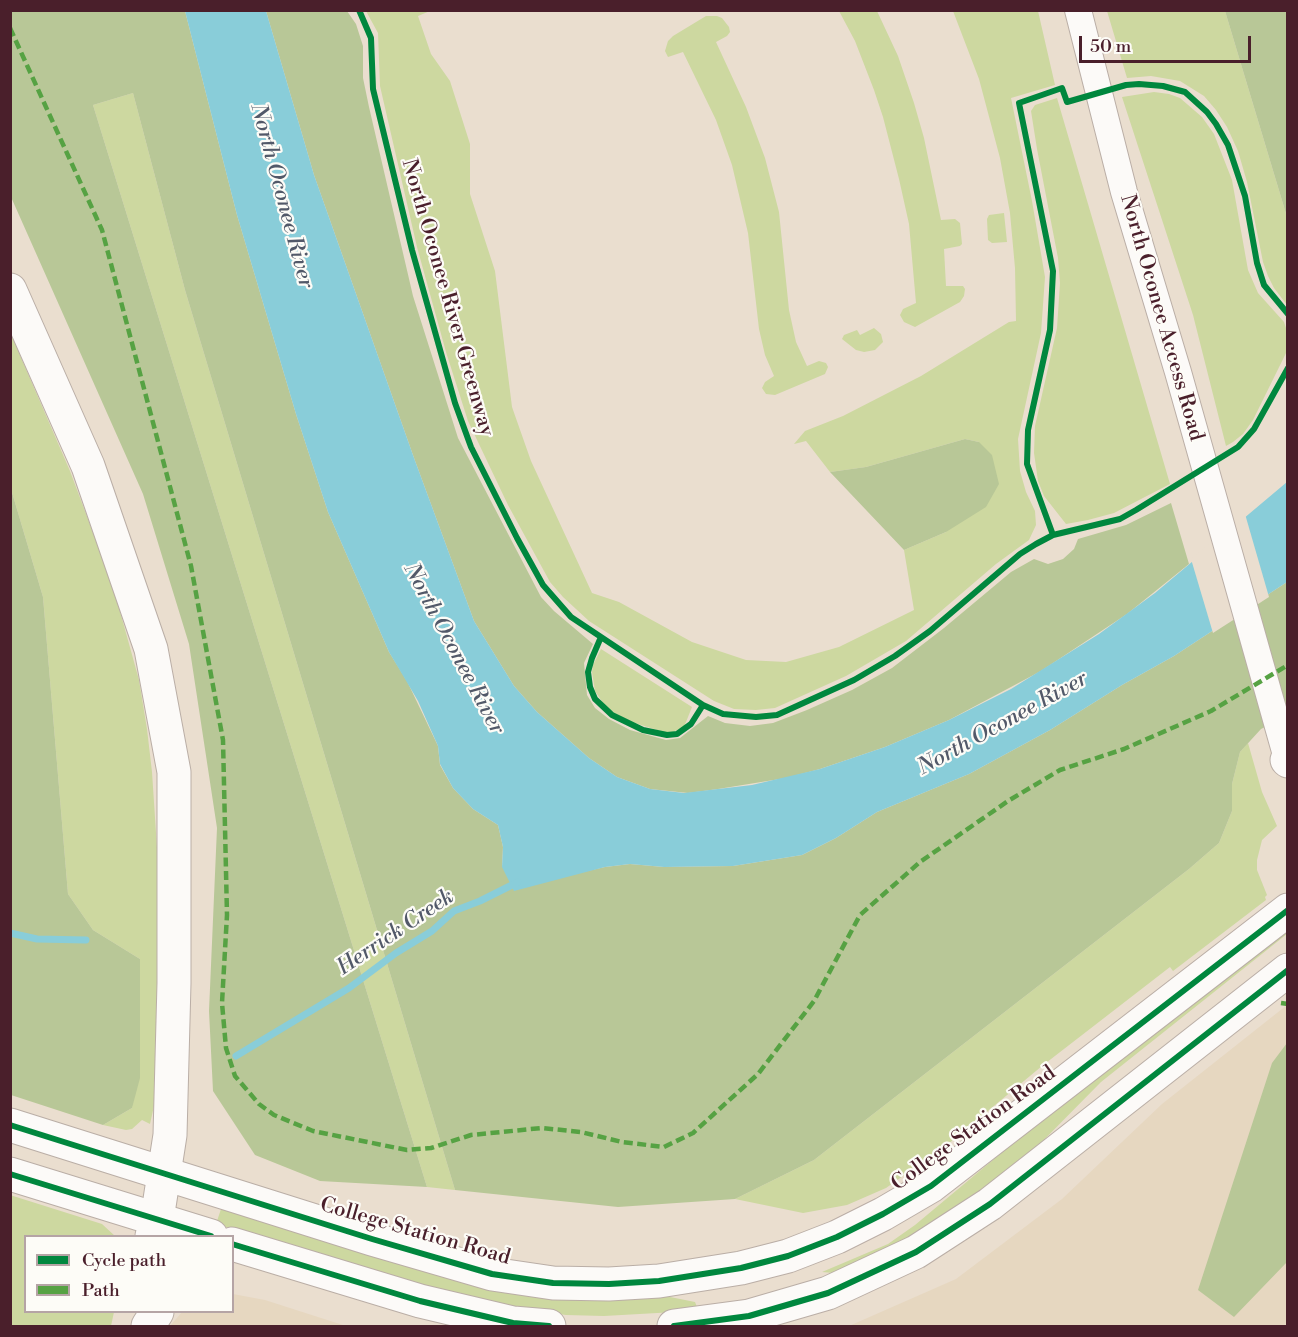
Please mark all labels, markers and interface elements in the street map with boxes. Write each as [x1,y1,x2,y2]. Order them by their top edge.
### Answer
scale bar [1082,24,1254,62]
text: 50 m [1090,35,1131,58]
water label: North Oconee River [244,101,318,291]
street label: North Oconee River Greenway [395,157,499,439]
street label: North Oconee Access Road [1114,192,1208,444]
water label: North Oconee River [397,559,509,739]
water label: North Oconee River [913,666,1093,782]
water label: Herrick Creek [332,884,460,982]
street label: College Station Road [887,1061,1061,1197]
street label: College Station Road [317,1193,513,1271]
legend [24,1235,234,1313]
text: Cycle path [82,1249,166,1272]
text: Path [82,1279,120,1302]

